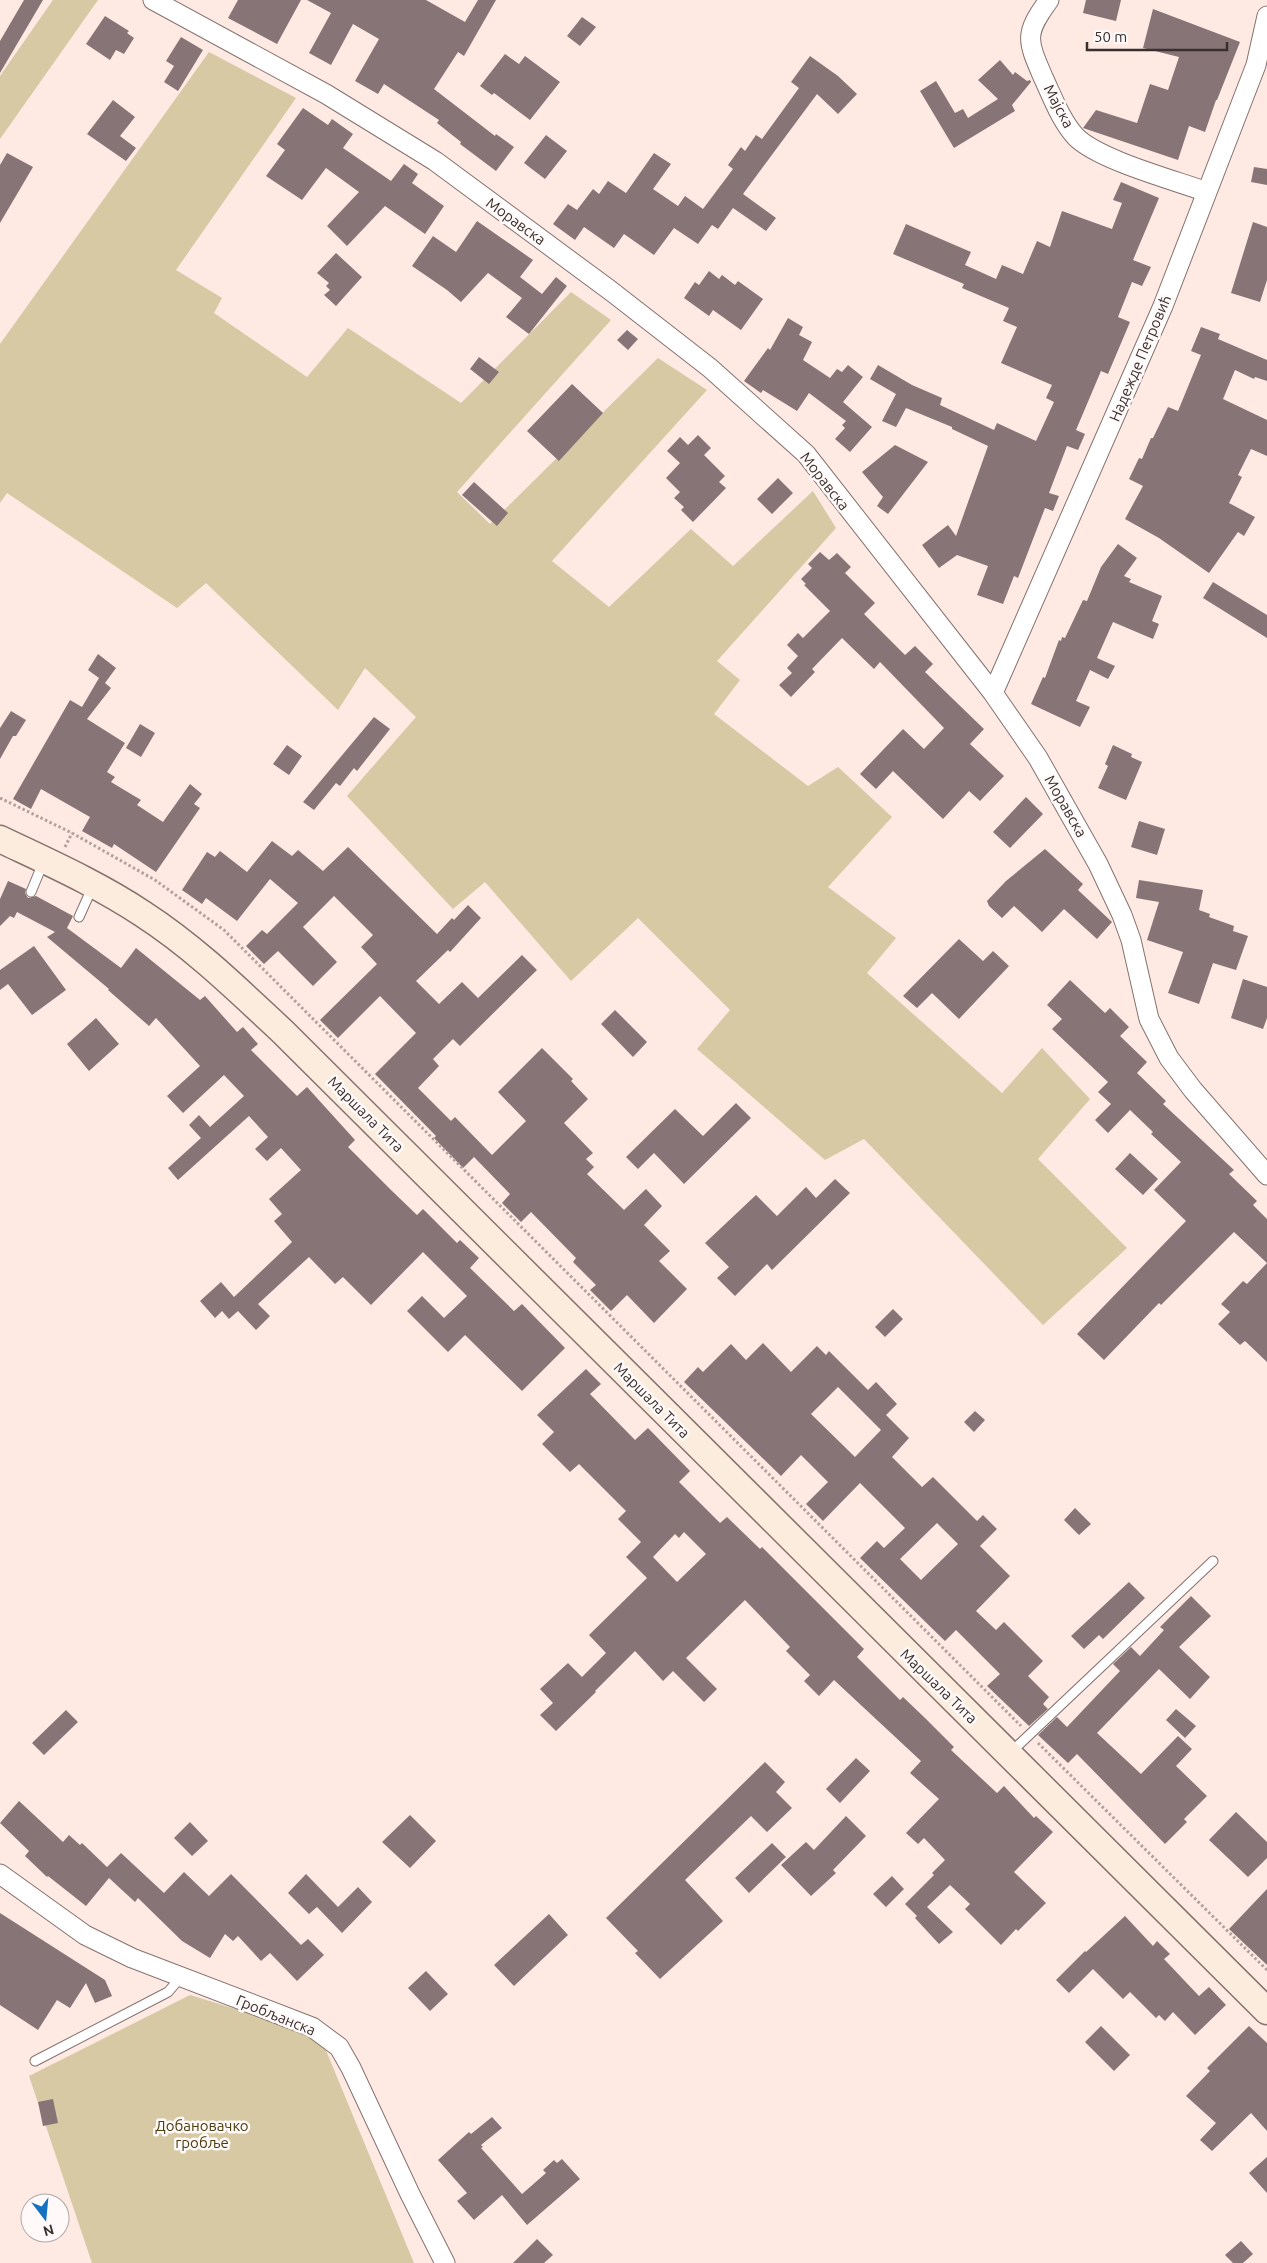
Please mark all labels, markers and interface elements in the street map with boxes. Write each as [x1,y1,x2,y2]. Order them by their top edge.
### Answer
scale bar [1087,20,1227,52]
text: 50 m [1094,28,1127,45]
street label: Мајска [1041,81,1077,131]
street label: Моравска [483,194,549,248]
street label: Надежде Петровић [1106,292,1174,424]
street label: Моравска [797,449,853,513]
street label: Моравска [1041,772,1091,840]
street label: Маршала Тита [325,1073,407,1155]
street label: Маршала Тита [611,1359,693,1441]
street label: Маршала Тита [897,1645,981,1727]
street label: Гробљанска [234,1991,318,2039]
park label: Добановачко гробље [155,2117,249,2151]
north arrow [20,2193,70,2243]
text: N [41,2221,56,2240]

